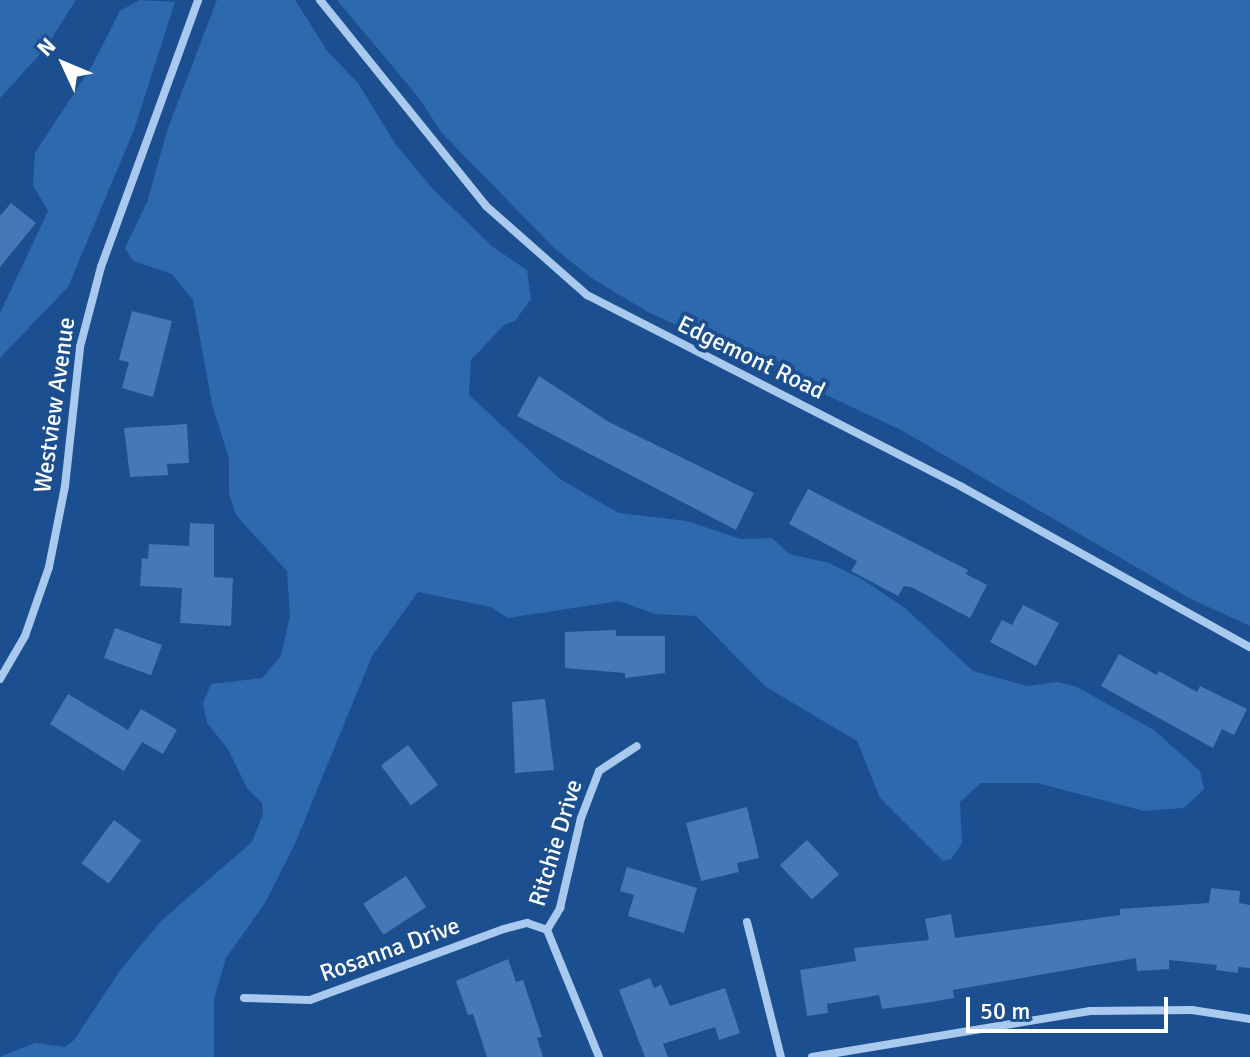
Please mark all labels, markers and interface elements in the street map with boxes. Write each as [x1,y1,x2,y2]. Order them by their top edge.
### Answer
north arrow [24,24,104,104]
text: N [31,32,61,62]
street label: Edgemont Road [673,310,829,406]
street label: Westview Avenue [28,315,82,495]
street label: Ritchie Drive [523,776,589,910]
street label: Rosanna Drive [316,911,464,989]
scale bar [970,981,1172,1031]
text: 50 m [980,996,1030,1026]

